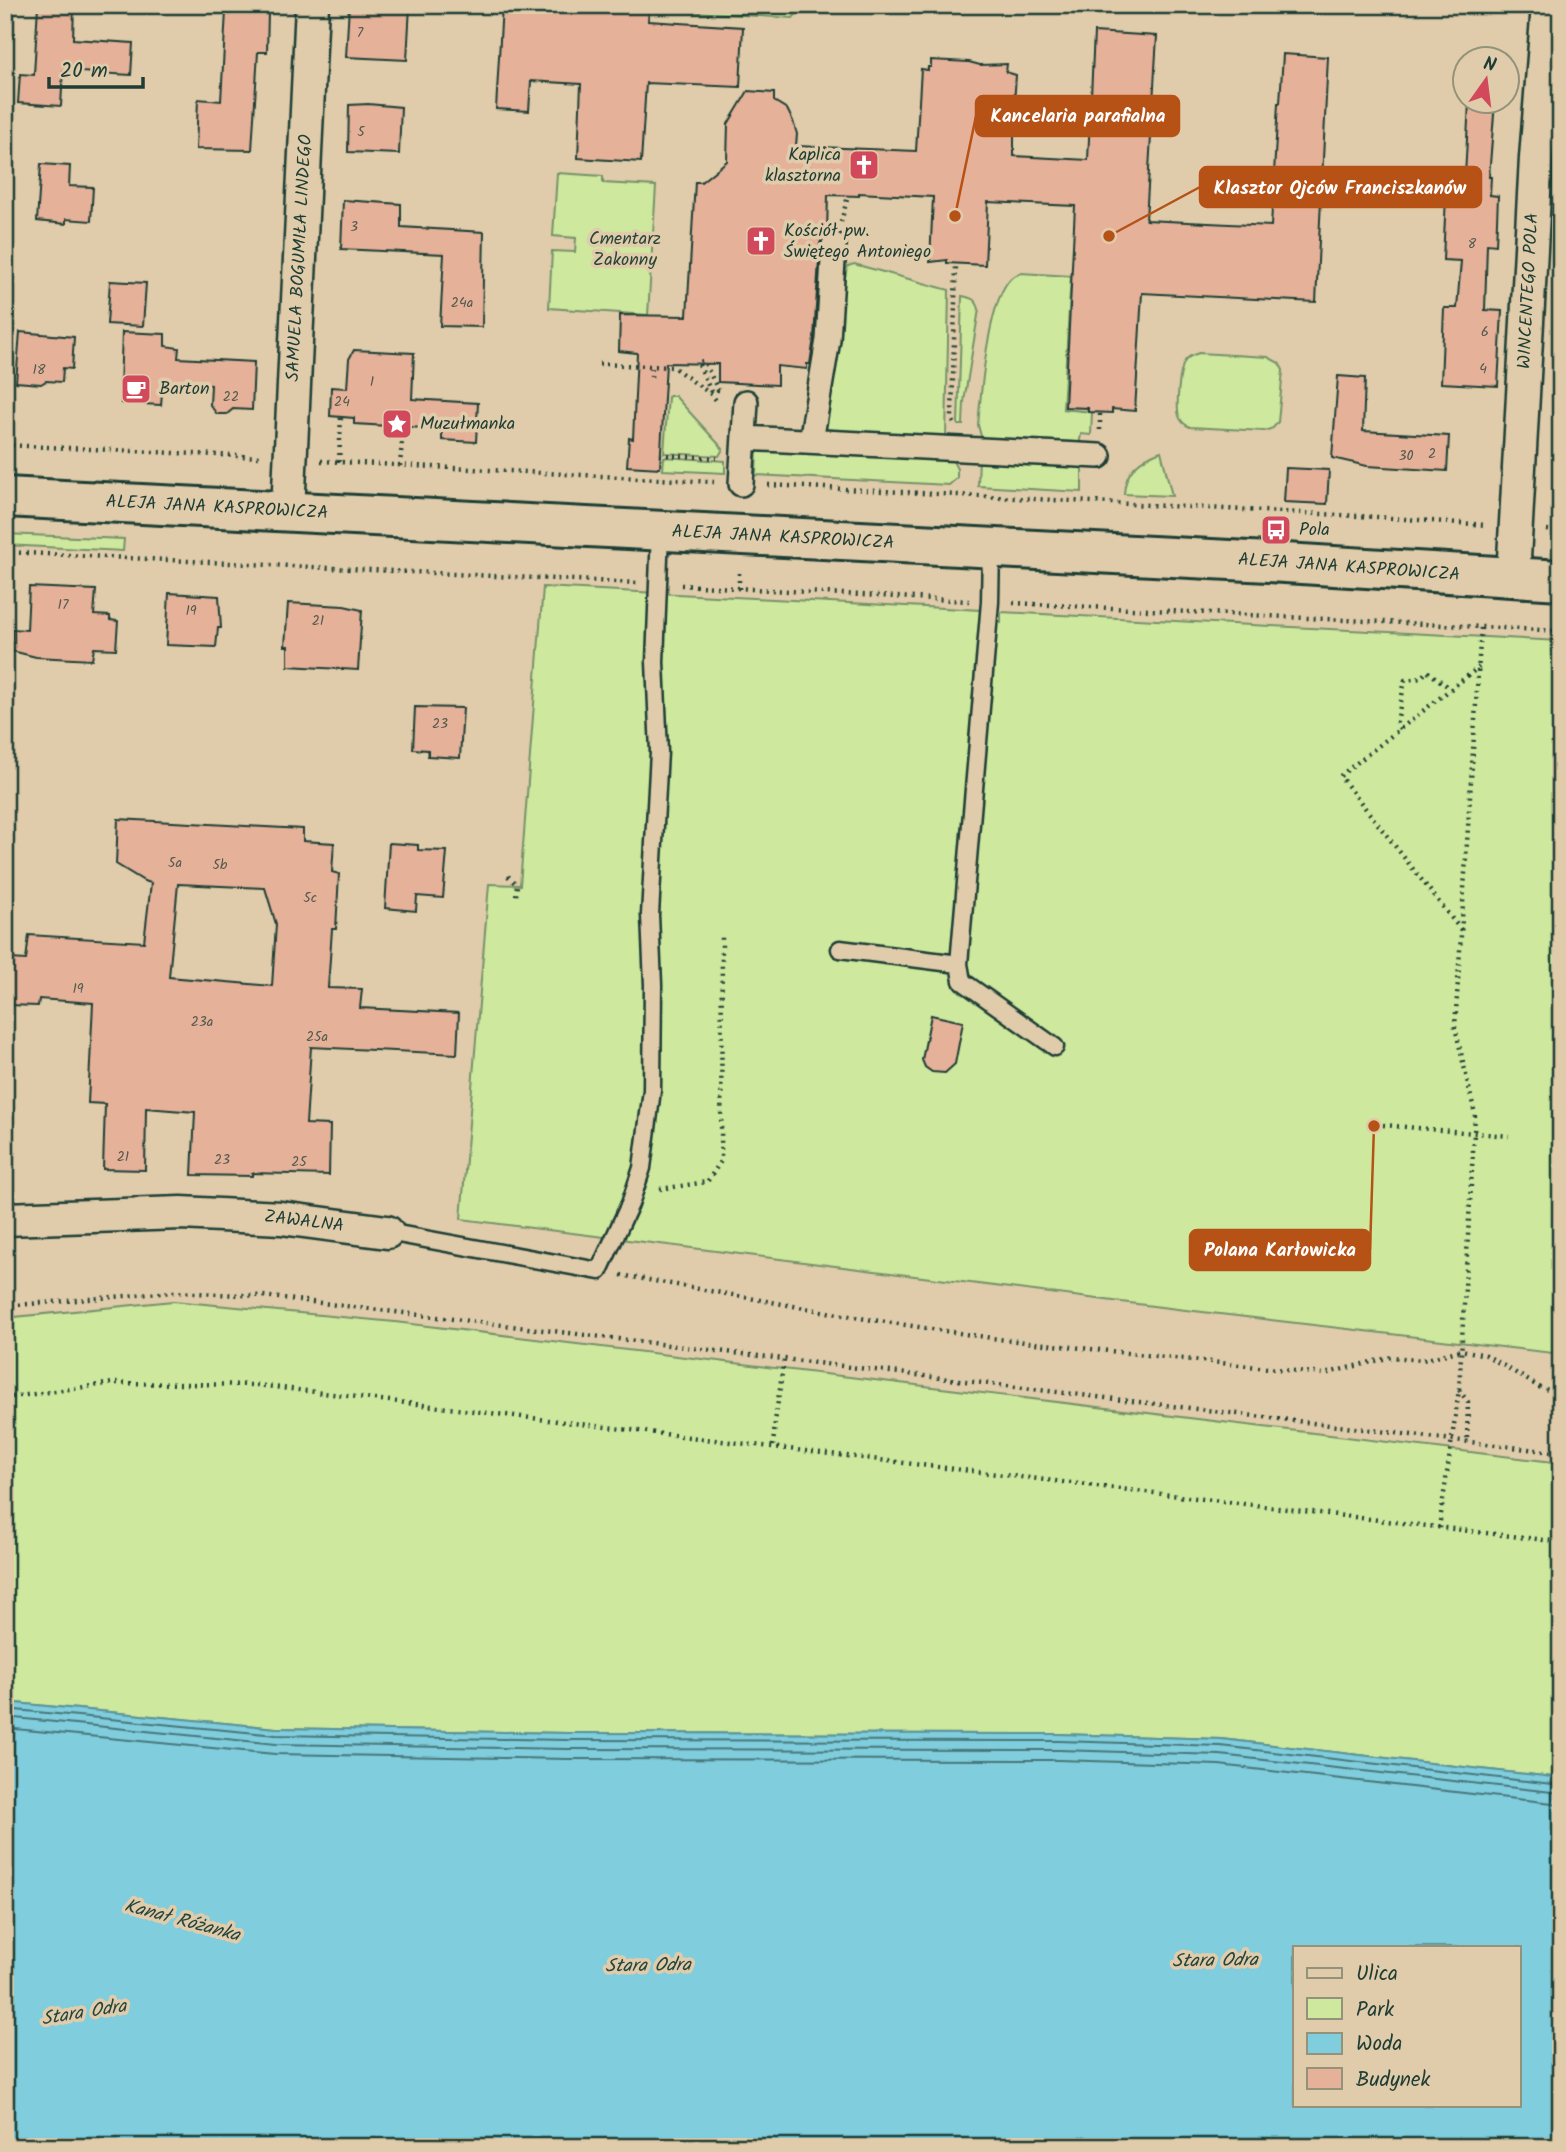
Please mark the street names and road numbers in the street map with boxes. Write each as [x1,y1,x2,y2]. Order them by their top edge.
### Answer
street label: SAMUELA BOGUMIŁA LINDEGO [279,134,321,382]
street label: WINCENTEGO POLA [1510,212,1548,370]
street label: ALEJA JANA KASPROWICZA [105,488,329,528]
street label: ALEJA JANA KASPROWICZA [671,518,895,558]
street label: ALEJA JANA KASPROWICZA [1237,546,1461,590]
street label: ZAWALNA [262,1203,346,1241]

